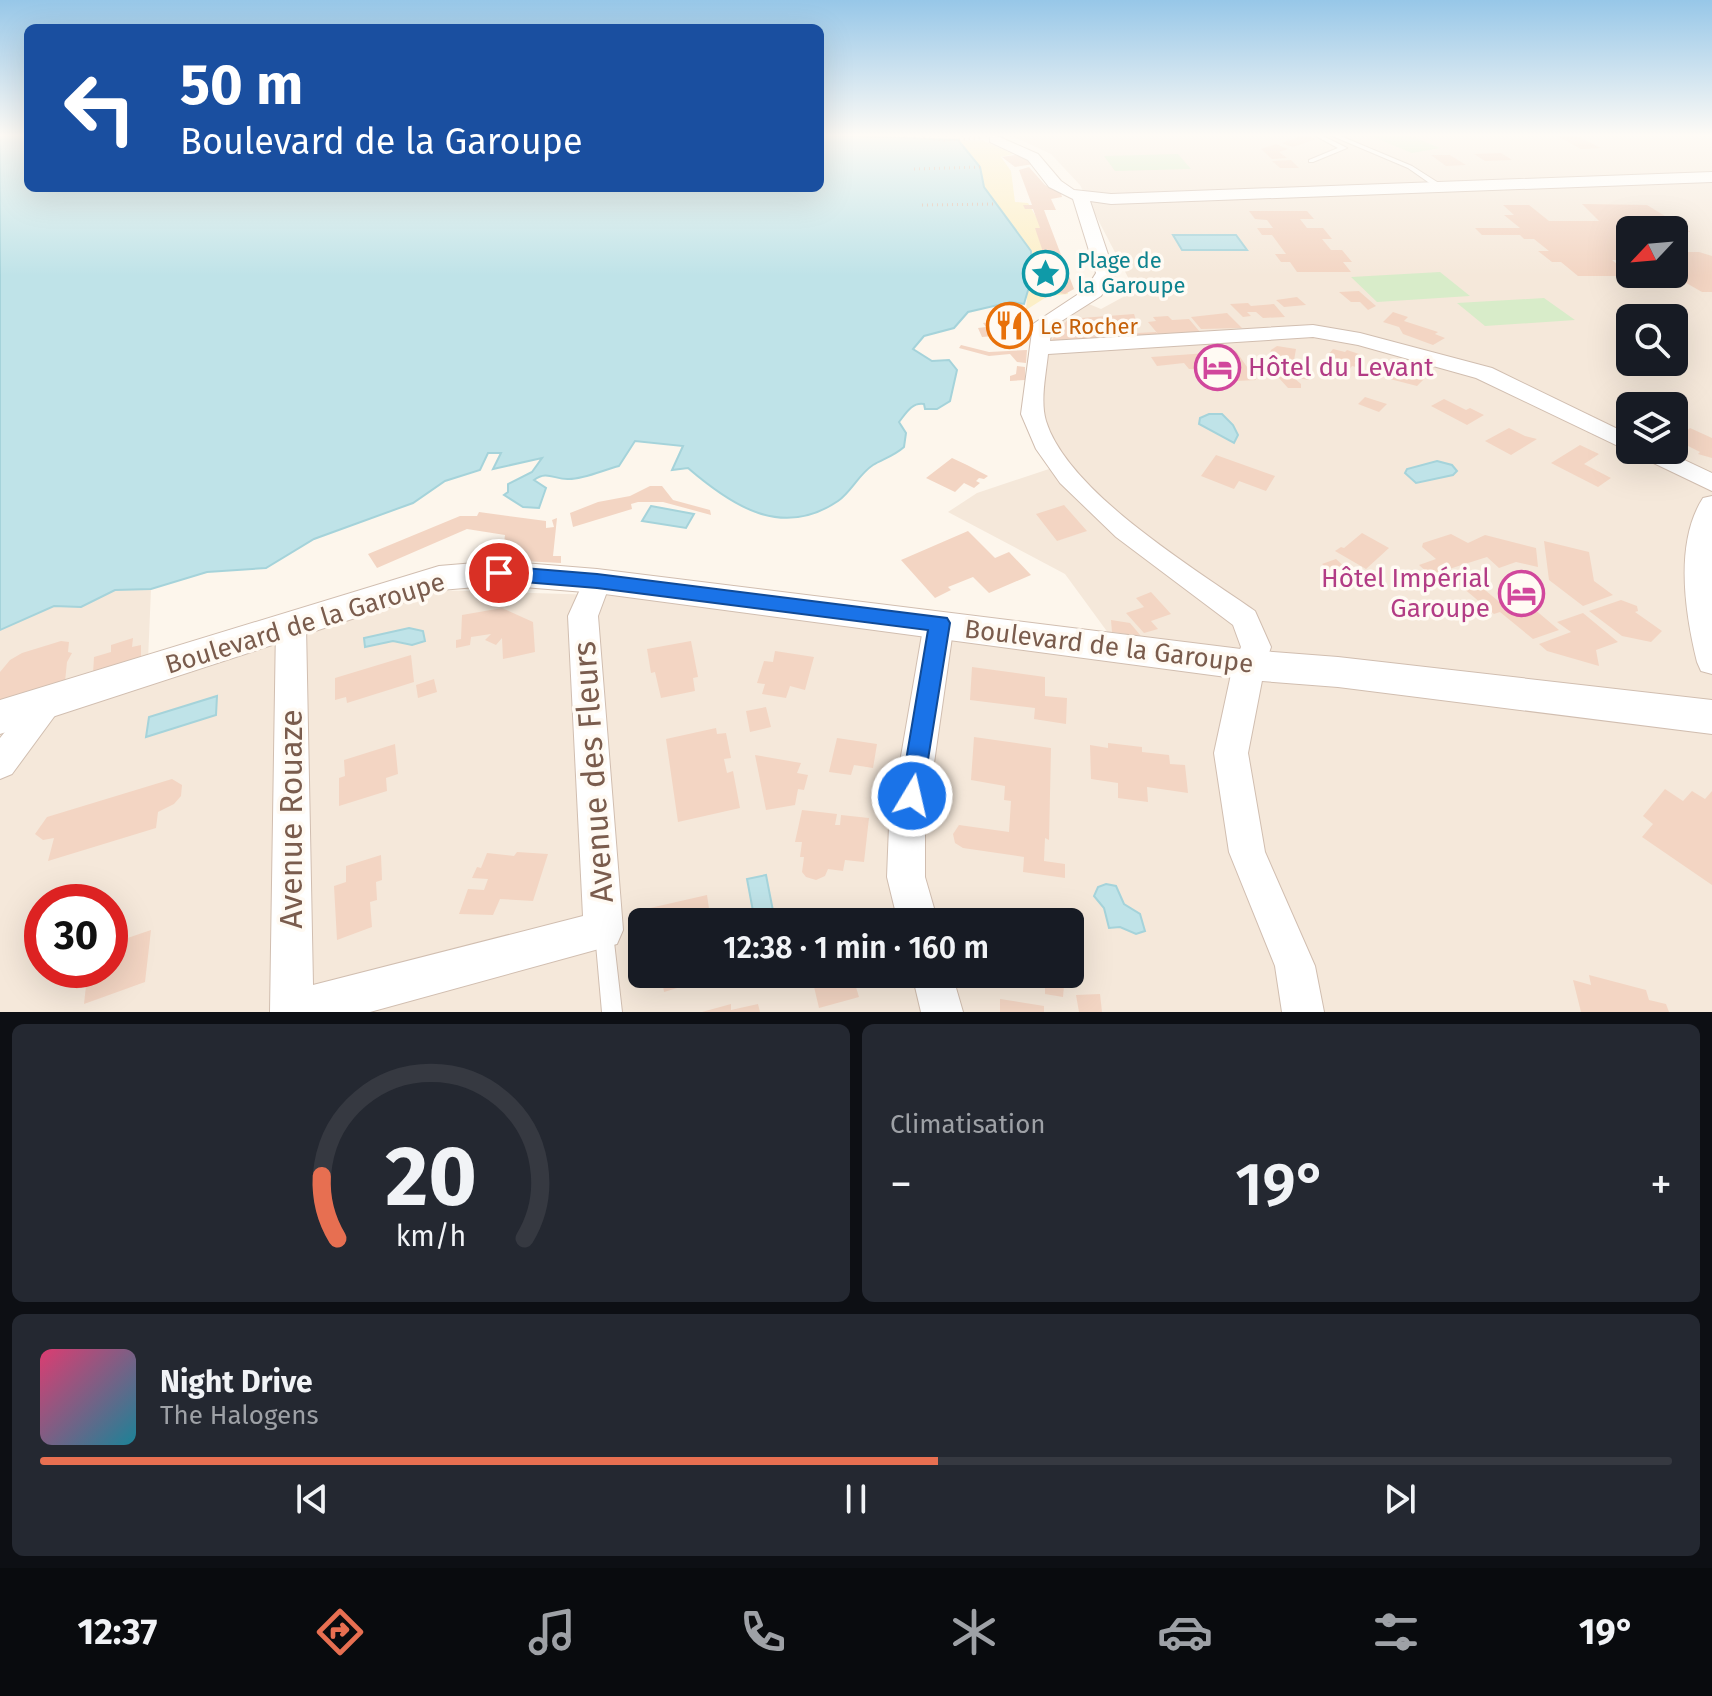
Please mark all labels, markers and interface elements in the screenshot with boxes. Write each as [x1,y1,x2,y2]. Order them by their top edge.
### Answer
text: 50 m [180,52,303,119]
icon: left [48,56,152,160]
text: Boulevard de la Garoupe [180,120,583,164]
north arrow [1616,216,1688,288]
map controls [1616,216,1688,464]
place label: Plage de la Garoupe [1077,247,1186,299]
place icon: Plage de la Garoupe [1022,249,1070,297]
restaurant icon: Le Rocher [985,302,1033,350]
button: search [1616,304,1688,376]
place label: Le Rocher [1040,313,1138,340]
hotel icon: Hôtel du Levant [1193,343,1241,391]
place label: Hôtel du Levant [1248,352,1434,383]
button: layers [1616,392,1688,464]
pin [465,539,533,607]
icon: arrive [477,551,521,595]
place label: Hôtel Impérial Garoupe [1321,563,1490,624]
street label: Boulevard de la Garoupe [162,566,449,681]
hotel icon: Hôtel Impérial Garoupe [1497,569,1545,617]
street label: Boulevard de la Garoupe [963,613,1255,680]
street label: Avenue des Fleurs [565,640,621,904]
street label: Avenue Rouaze [272,709,310,929]
position arrow [870,754,954,838]
speed limit sign: 30 [24,884,128,988]
text: 12:38 · 1 min · 160 m [723,930,989,966]
text: Climatisation [890,1109,1046,1140]
text: 20 [385,1127,477,1227]
text: 19° [1235,1149,1327,1221]
text: − [890,1158,912,1211]
text: + [1650,1158,1672,1211]
text: km/h [396,1219,466,1254]
text: Night Drive [160,1364,313,1400]
text: The Halogens [160,1400,319,1431]
icon: previous [290,1477,334,1521]
icon: pause [834,1477,878,1521]
icon: next [1378,1477,1422,1521]
icon: directions [312,1604,368,1660]
icon: music [524,1604,580,1660]
icon: phone [735,1604,791,1660]
icon: climate [946,1604,1002,1660]
icon: car [1157,1604,1213,1660]
icon: filters [1368,1604,1424,1660]
text: 12:37 [78,1610,157,1654]
text: 19° [1579,1610,1634,1654]

